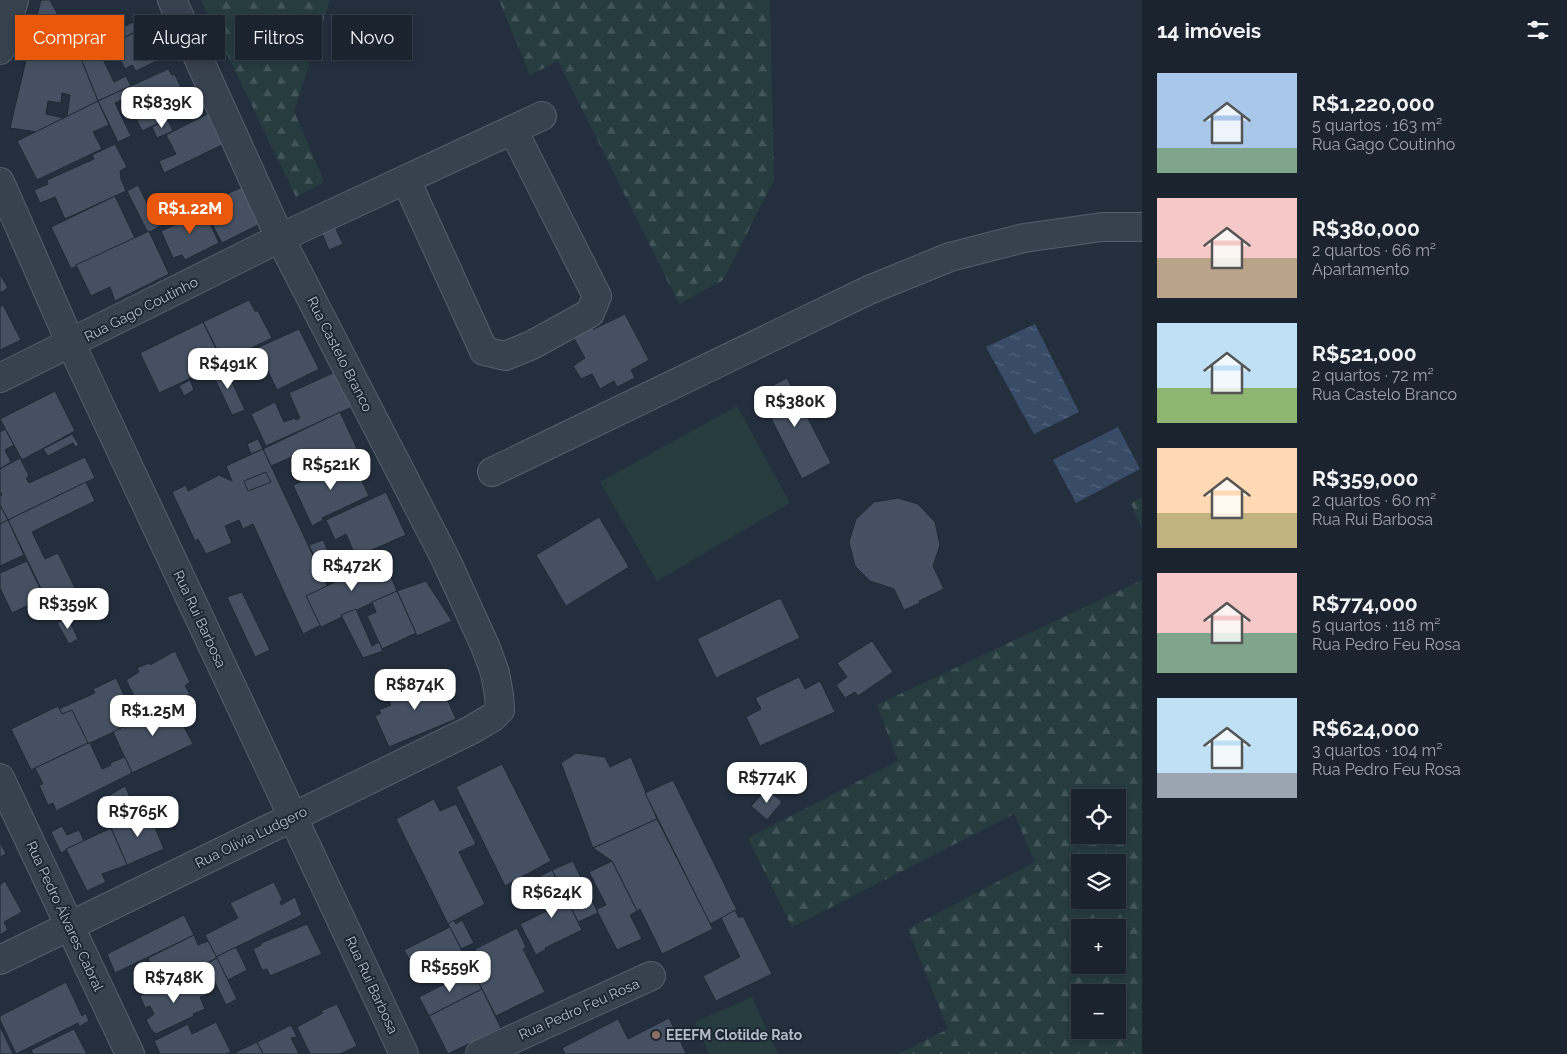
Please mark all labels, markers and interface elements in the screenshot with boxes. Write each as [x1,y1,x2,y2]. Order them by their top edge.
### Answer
chip: Comprar [15,15,124,60]
chip: Alugar [134,15,225,60]
chip: Filtros [235,15,322,60]
chip: Novo [332,15,412,60]
icon: filters [1524,16,1552,44]
text: 14 imóveis [1157,18,1261,43]
pin: R$839K [121,86,203,129]
text: R$1,220,000 [1312,91,1435,116]
text: R$839K [132,93,192,112]
icon: home [1197,93,1257,153]
text: 5 quartos · 163 m² [1312,116,1442,135]
text: Rua Gago Coutinho [1312,135,1455,154]
pin: R$1.22M [144,192,236,235]
text: R$1.22M [158,199,222,218]
text: R$380,000 [1312,216,1420,241]
icon: home [1197,218,1257,278]
text: 2 quartos · 66 m² [1312,241,1436,260]
text: Apartamento [1312,260,1409,279]
street label: Rua Gago Coutinho [81,273,201,345]
street label: Rua Castelo Branco [304,294,376,414]
text: R$521,000 [1312,341,1417,366]
icon: home [1197,343,1257,403]
pin: R$491K [187,348,269,390]
text: R$491K [199,354,257,373]
text: 2 quartos · 72 m² [1312,366,1434,385]
text: Rua Castelo Branco [1312,385,1457,404]
pin: R$380K [754,386,836,428]
text: R$380K [765,392,825,411]
pin: R$521K [290,448,372,491]
text: R$521K [302,455,360,474]
text: R$359,000 [1312,466,1418,491]
icon: home [1197,468,1257,528]
text: 2 quartos · 60 m² [1312,491,1436,510]
text: Rua Rui Barbosa [1312,510,1433,529]
pin: R$472K [311,550,393,592]
text: R$472K [323,556,381,575]
street label: Rua Rui Barbosa [170,568,230,670]
pin: R$359K [27,588,109,630]
text: R$774,000 [1312,591,1418,616]
icon: home [1197,593,1257,653]
text: R$359K [39,594,97,613]
text: 5 quartos · 118 m² [1312,616,1440,635]
text: Rua Pedro Feu Rosa [1312,635,1461,654]
pin: R$874K [374,668,456,711]
text: R$874K [386,675,444,694]
pin: R$1.25M [107,694,199,737]
text: R$1.25M [121,701,185,720]
text: R$624,000 [1312,716,1419,741]
icon: home [1197,718,1257,778]
text: 3 quartos · 104 m² [1312,741,1442,760]
text: Rua Pedro Feu Rosa [1312,760,1461,779]
pin: R$774K [726,762,808,804]
text: R$774K [738,768,796,787]
map controls [1071,789,1126,1039]
button: locate [1071,789,1126,844]
pin: R$765K [97,796,179,838]
text: R$765K [108,802,168,821]
street label: Rua Olivia Ludgero [192,803,310,871]
street label: Rua Pedro Álvares Cabral [23,838,108,994]
button: layers [1071,854,1126,909]
pin: R$624K [511,876,593,919]
text: R$624K [522,883,582,902]
button: + [1071,919,1126,974]
street label: Rua Rui Barbosa [342,934,402,1036]
pin: R$559K [409,950,491,993]
text: R$559K [421,957,479,976]
pin: R$748K [133,962,215,1004]
text: R$748K [145,968,203,987]
street label: Rua Pedro Feu Rosa [516,975,642,1043]
button: − [1071,984,1126,1039]
place label: EEEFM Clotilde Rato [666,1027,803,1043]
marker: EEEFM Clotilde Rato [650,1029,662,1041]

